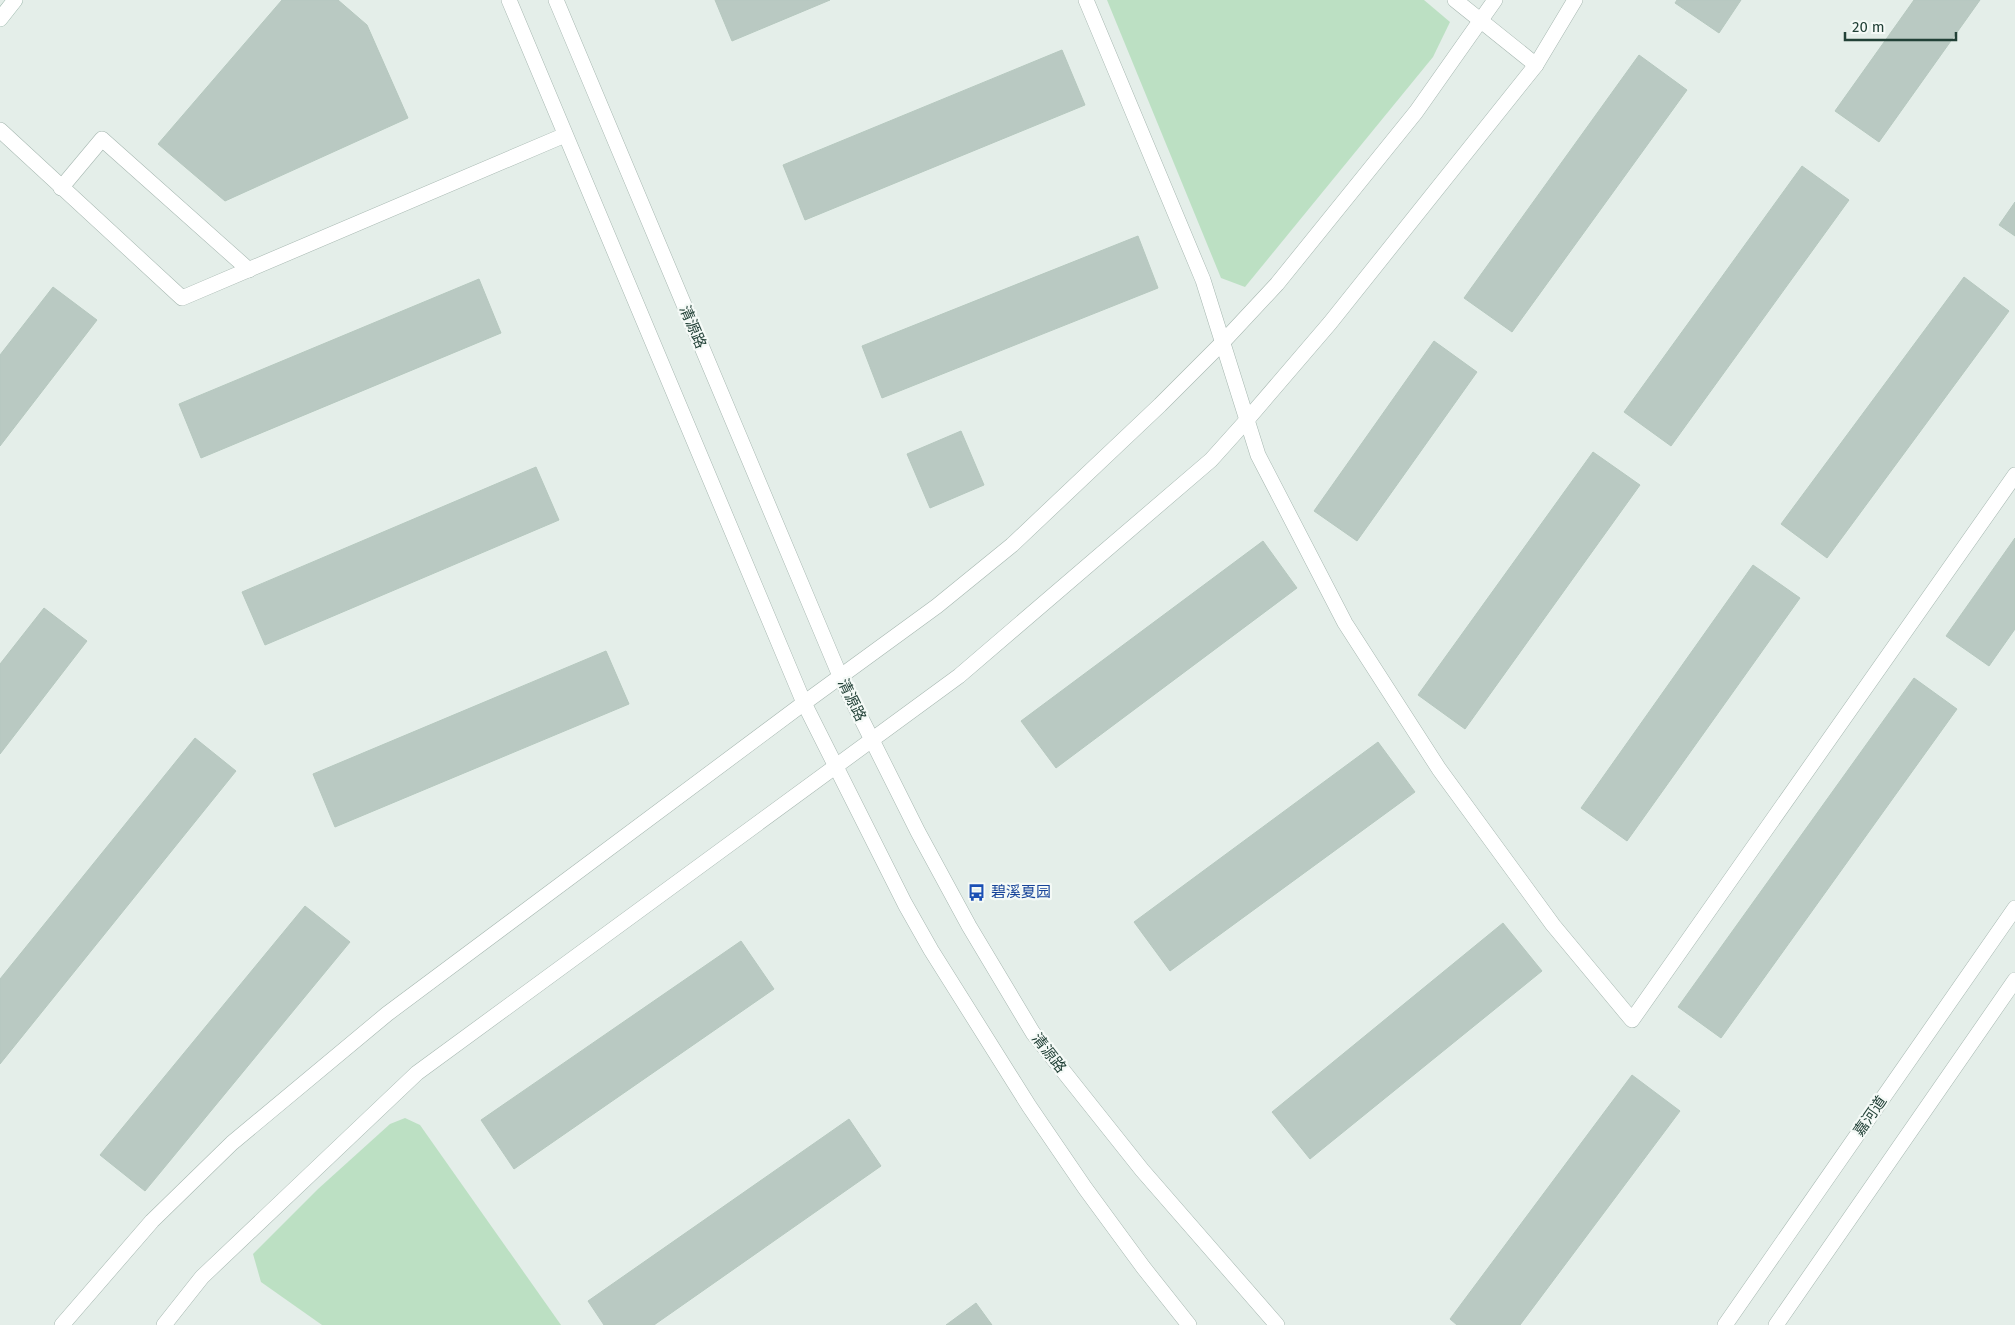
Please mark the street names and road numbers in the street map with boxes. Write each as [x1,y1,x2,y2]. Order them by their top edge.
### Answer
street label: 清源路 [676,303,710,351]
street label: 清源路 [834,676,870,724]
street label: 清源路 [1028,1030,1070,1076]
street label: 嘉河道 [1850,1092,1890,1140]

